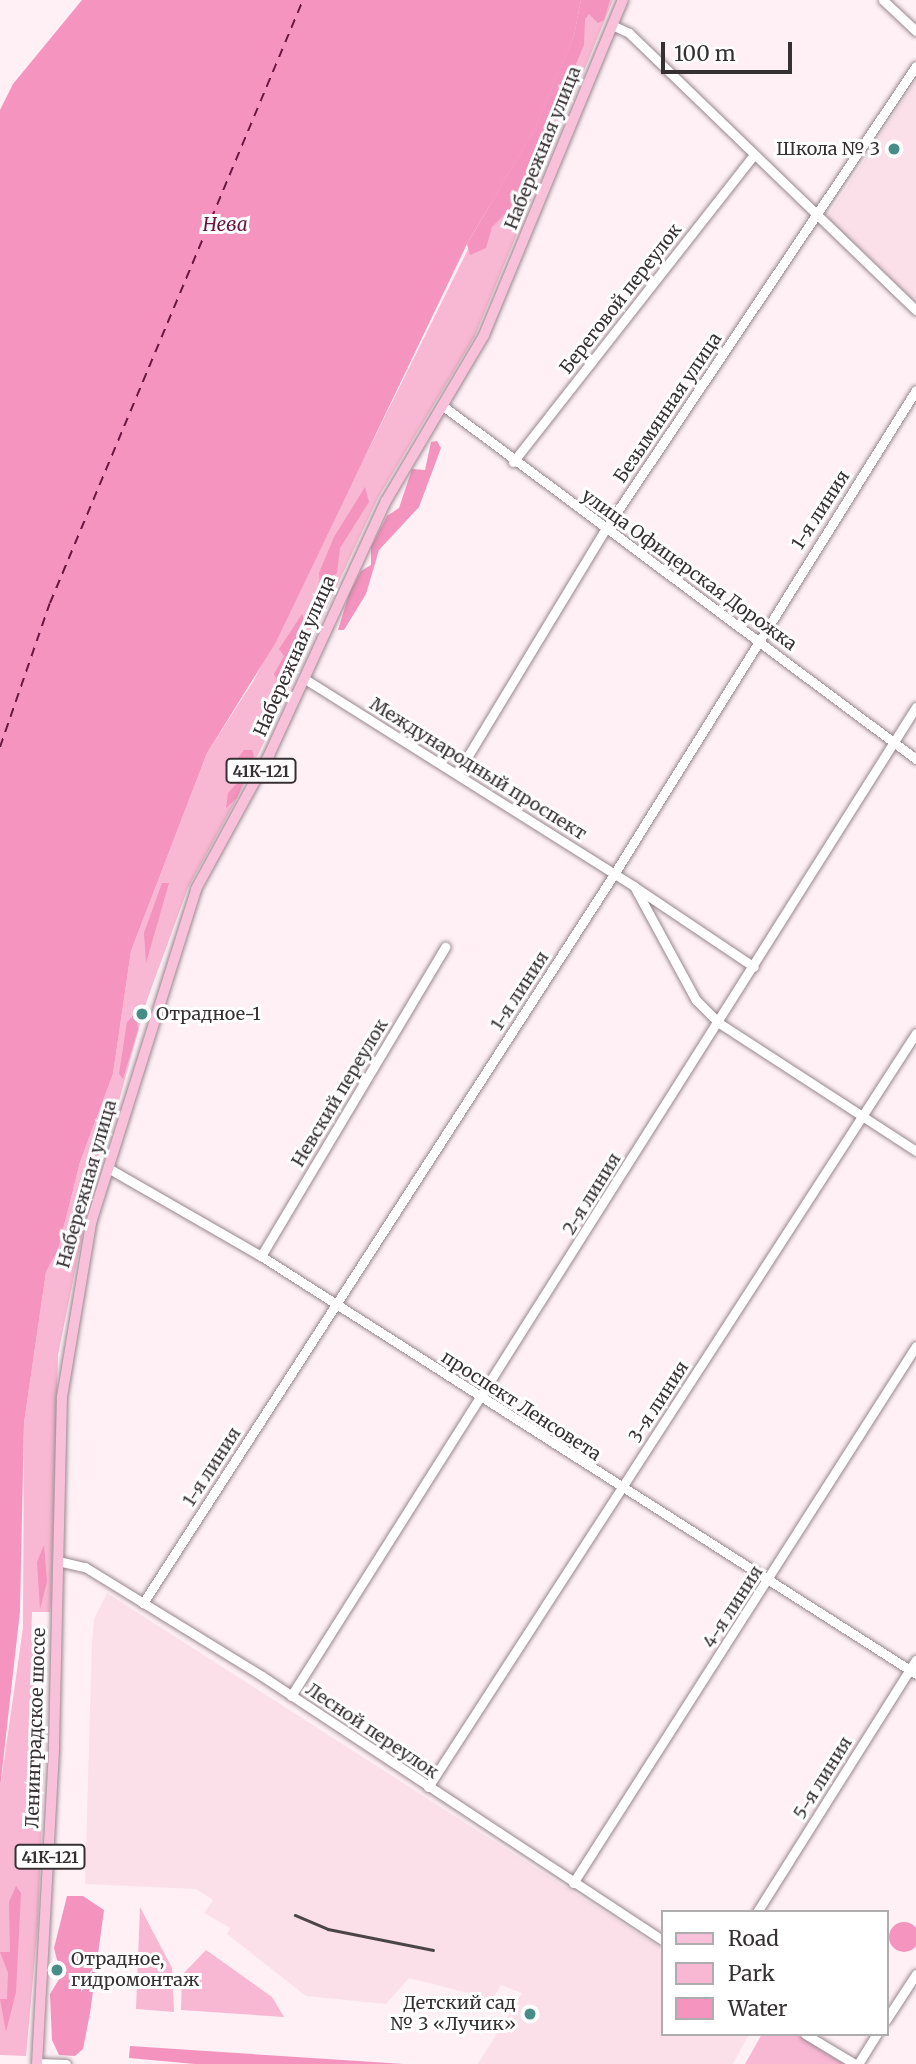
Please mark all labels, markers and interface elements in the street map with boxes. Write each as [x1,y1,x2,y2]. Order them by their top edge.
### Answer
scale bar [664,28,795,72]
text: 100 m [674,40,736,67]
street label: Набережная улица [500,63,586,233]
place label: Школа № 3 [776,138,880,160]
marker: Школа № 3 [886,141,902,157]
water label: Нева [202,214,248,236]
street label: Береговой переулок [556,219,686,379]
street label: Безымянная улица [610,329,726,487]
street label: 1-я линия [788,467,854,553]
street label: улица Офицерская Дорожка [577,485,801,655]
street label: Набережная улица [250,572,340,740]
street label: Международный проспект [366,693,590,845]
road number: 41К-121 [224,758,298,784]
street label: 1-я линия [487,948,553,1034]
place label: Отрадное-1 [156,1003,261,1025]
marker: Отрадное-1 [134,1006,150,1022]
street label: Невский переулок [287,1015,393,1171]
street label: Набережная улица [53,1097,121,1271]
street label: 2-я линия [558,1149,626,1239]
street label: проспект Ленсовета [437,1346,605,1466]
street label: 3-я линия [625,1357,693,1447]
street label: 1-я линия [179,1424,245,1510]
street label: 4-я линия [699,1562,767,1652]
street label: Ленинградское шоссе [22,1627,50,1829]
street label: Лесной переулок [302,1679,442,1783]
street label: 5-я линия [789,1733,857,1823]
road number: 41К-121 [13,1844,87,1870]
legend [660,1910,888,2036]
text: Road [728,1925,779,1952]
place label: Отрадное, гидромонтаж [71,1949,199,1992]
text: Park [728,1960,775,1987]
marker: Отрадное, гидромонтаж [49,1962,65,1978]
place label: Детский сад № 3 «Лучик» [390,1993,516,2036]
text: Water [728,1995,787,2022]
marker: Детский сад № 3 «Лучик» [522,2006,538,2022]

